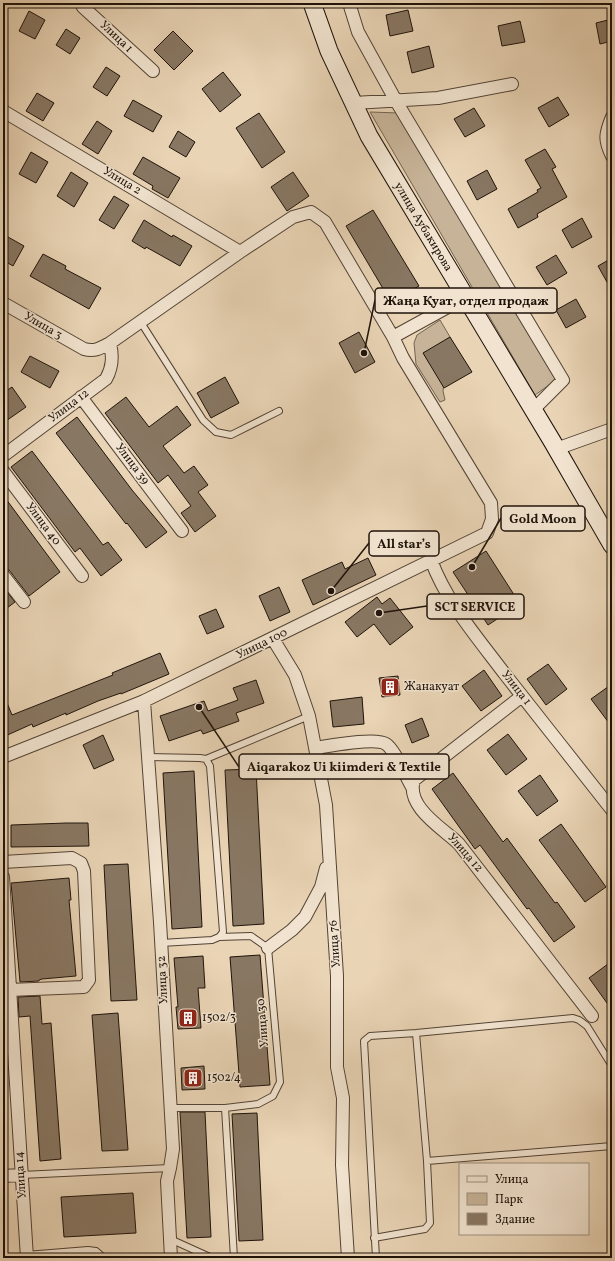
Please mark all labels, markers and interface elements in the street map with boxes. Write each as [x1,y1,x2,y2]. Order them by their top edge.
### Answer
street label: Улица 1 [96,17,136,57]
street label: Улица 2 [100,163,144,199]
street label: улица Аубакирова [390,179,456,275]
callout: Жаңа Қуат, отдел продаж [375,288,557,313]
text: Жаңа Қуат, отдел продаж [383,293,549,311]
street label: Улица 3 [21,309,65,343]
street label: Улица 12 [45,386,93,426]
street label: Улица 39 [111,440,153,488]
street label: Улица 40 [22,499,64,549]
callout: Gold Moon [501,506,585,531]
text: Gold Moon [509,511,577,529]
callout: All star’s [369,531,439,556]
text: All star’s [377,536,431,554]
callout: SCT SERVICE [427,594,524,619]
text: SCT SERVICE [435,599,515,617]
street label: Улица 100 [234,625,290,663]
street label: Улица 1 [497,667,535,709]
building icon: Жанакуат [379,676,401,698]
place label: Жанакуат [404,679,459,695]
callout: Aiqarakoz Ui kiimderi & Textile [239,754,449,779]
text: Aiqarakoz Ui kiimderi & Textile [247,759,441,777]
street label: Улица 12 [444,830,486,876]
street label: Улица 76 [325,920,345,968]
street label: Улица 32 [154,955,172,1005]
street label: Улица 30 [253,998,273,1048]
building icon: 1502/3 [177,1007,199,1029]
place label: 1502/3 [202,1010,236,1026]
building icon: 1502/4 [182,1067,204,1089]
place label: 1502/4 [207,1070,241,1086]
street label: Улица 14 [11,1151,31,1199]
legend [459,1163,589,1235]
text: Улица [495,1172,528,1188]
text: Парк [495,1192,523,1208]
text: Здание [495,1212,535,1228]

